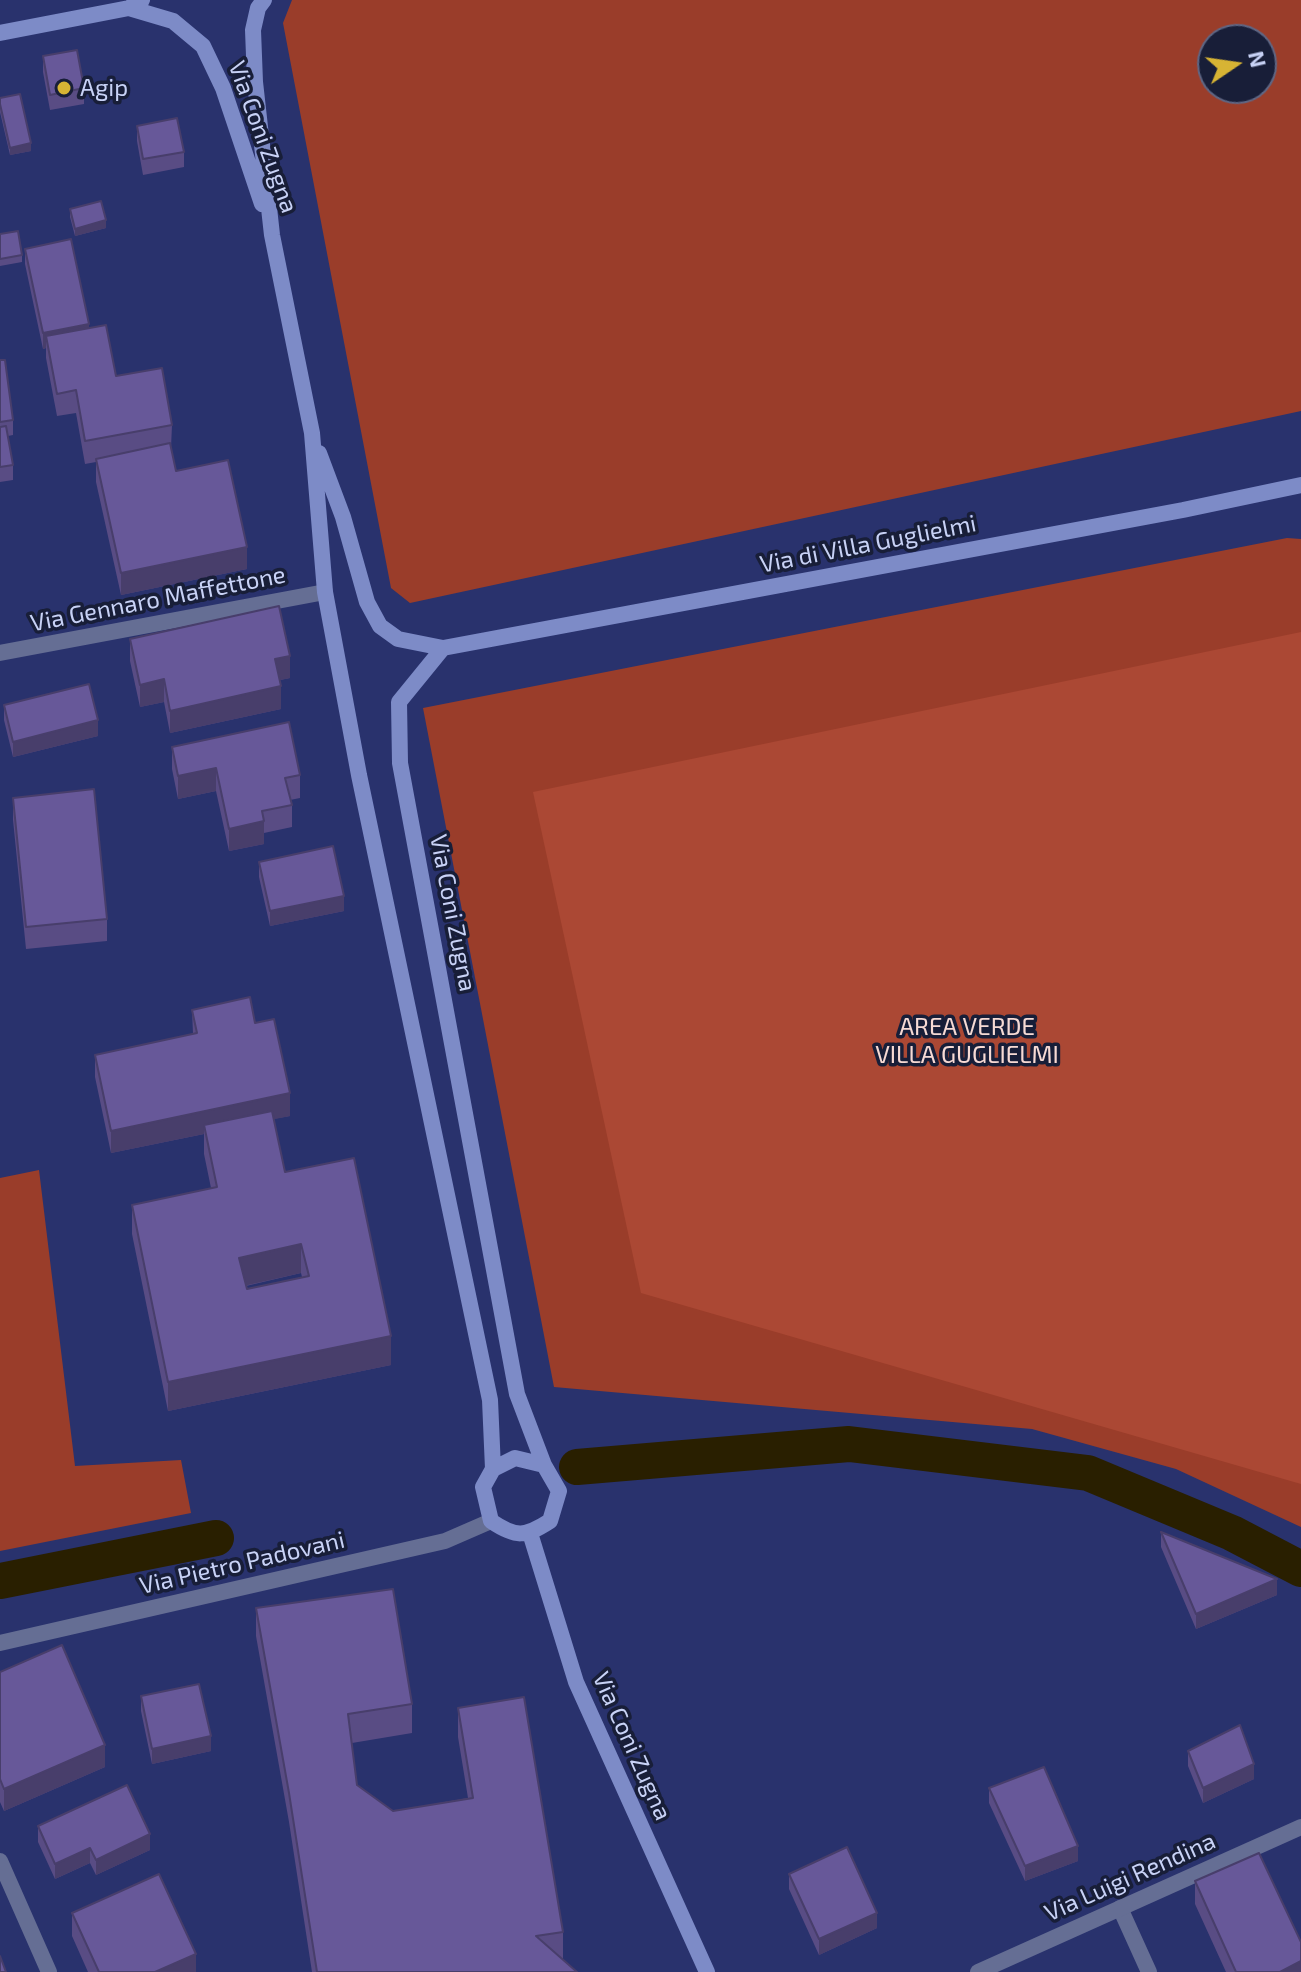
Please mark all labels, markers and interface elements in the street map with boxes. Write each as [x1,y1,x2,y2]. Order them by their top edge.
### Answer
north arrow [1197,24,1277,104]
text: N [1244,48,1273,70]
street label: Via Coni Zugna [222,57,304,217]
place label: Agip [80,74,128,102]
marker: Agip [55,79,73,97]
street label: Via di Villa Guglielmi [757,509,979,579]
street label: Via Gennaro Maffettone [28,560,288,638]
street label: Via Coni Zugna [424,832,482,994]
park label: AREA VERDE VILLA GUGLIELMI [875,1013,1059,1069]
street label: Via Pietro Padovani [137,1525,347,1601]
street label: Via Coni Zugna [586,1667,678,1825]
street label: Via Luigi Rendina [1040,1826,1220,1928]

